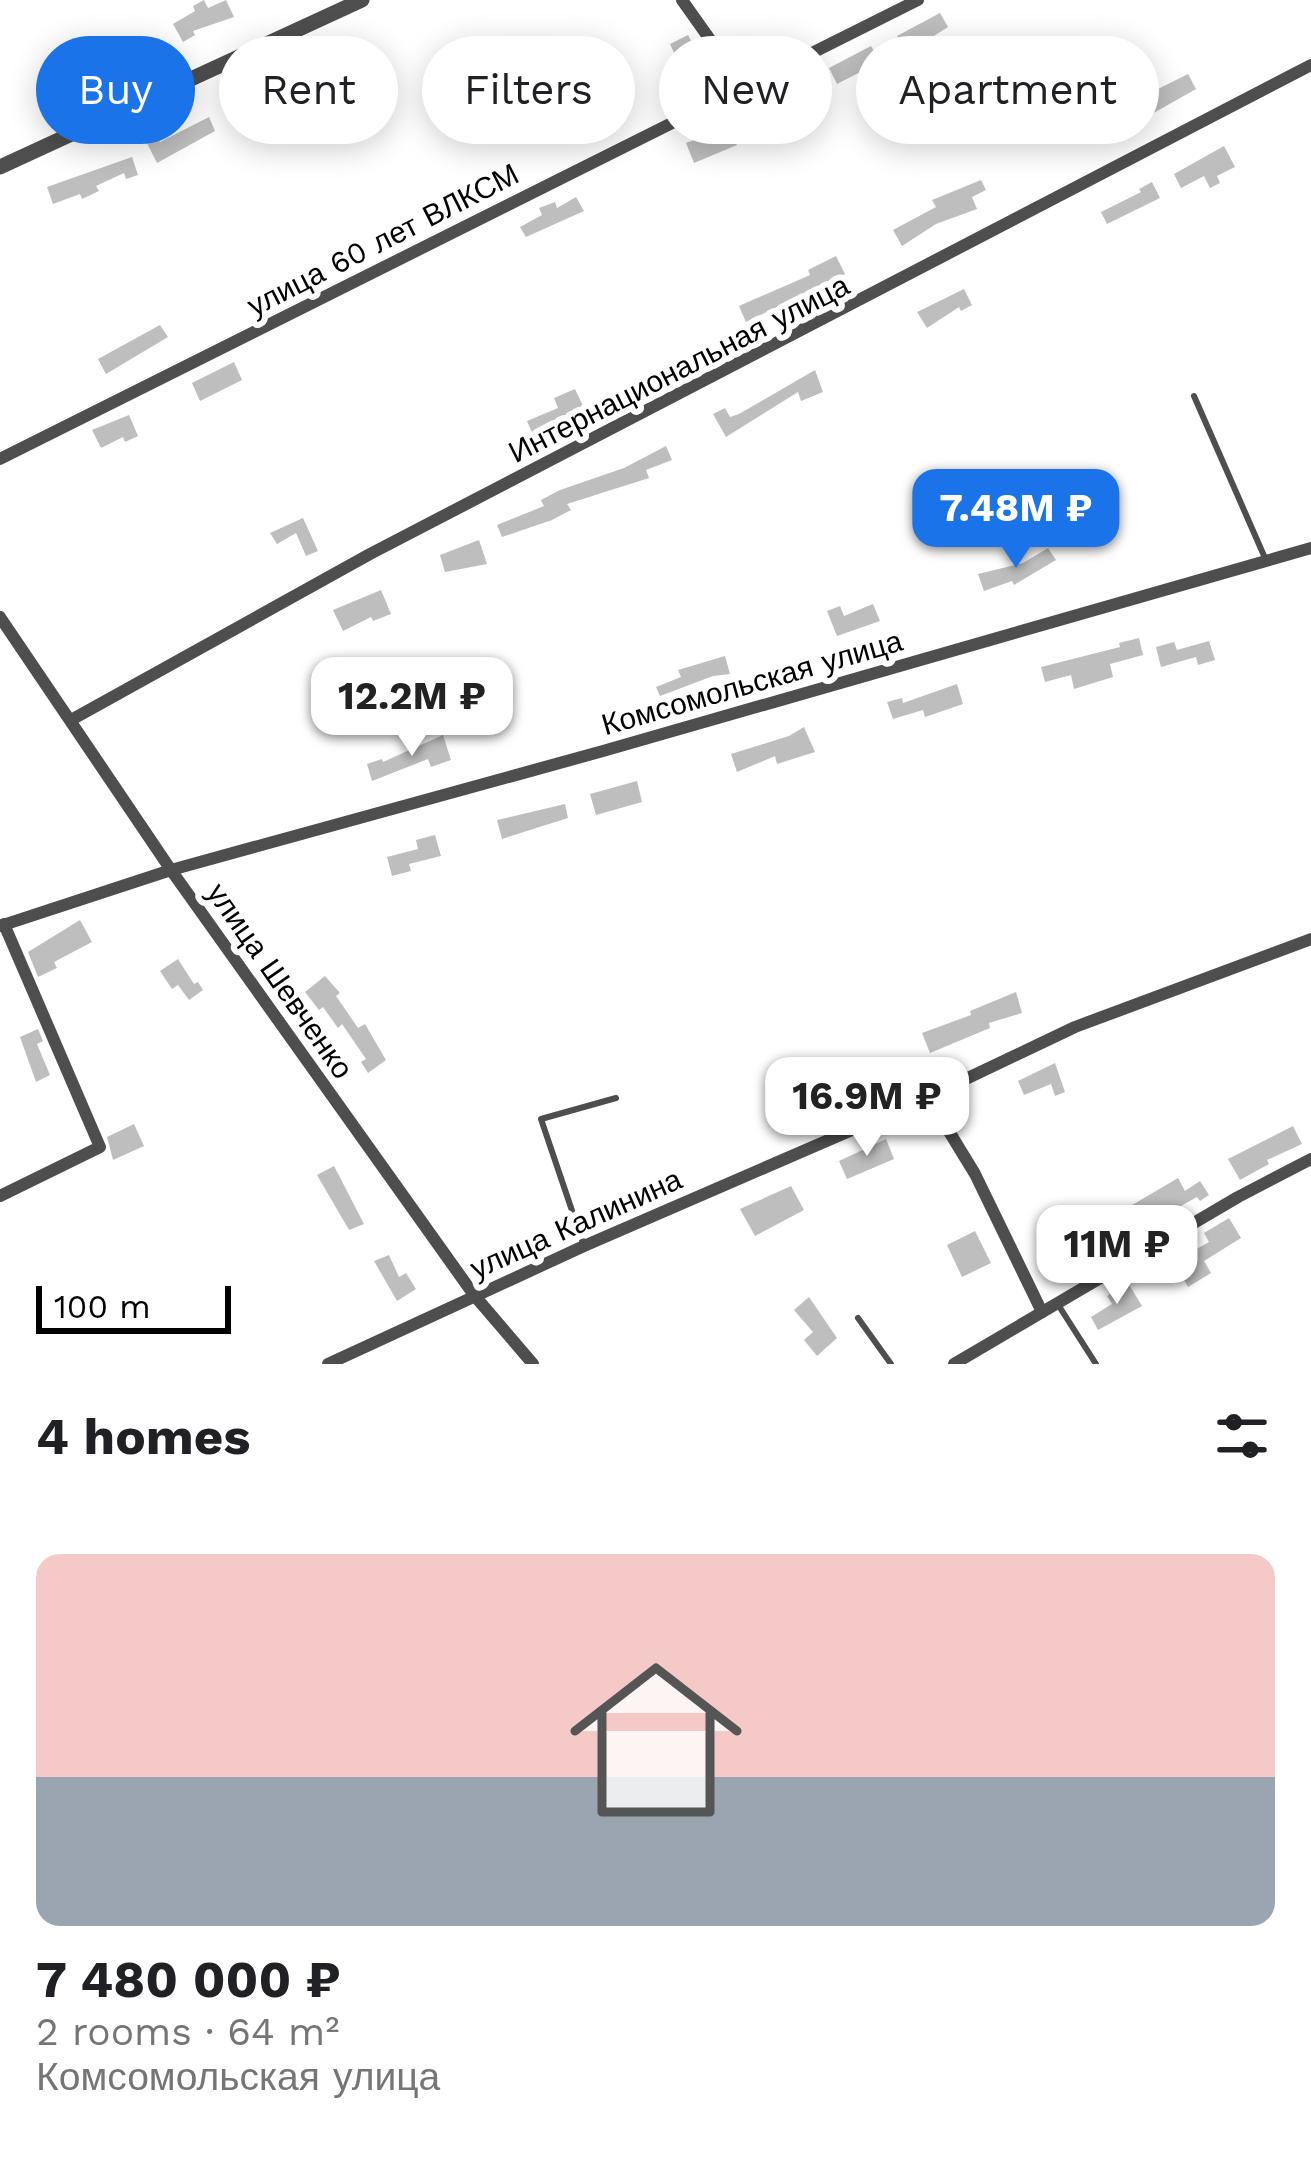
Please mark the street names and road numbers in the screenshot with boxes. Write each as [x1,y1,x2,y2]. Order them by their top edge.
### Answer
street label: улица 60 лет ВЛКСМ [241,156,524,323]
street label: Интернациональная улица [503,267,855,470]
street label: Комсомольская улица [598,623,906,742]
street label: улица Шевченко [200,876,361,1085]
street label: улица Калинина [465,1161,687,1286]

